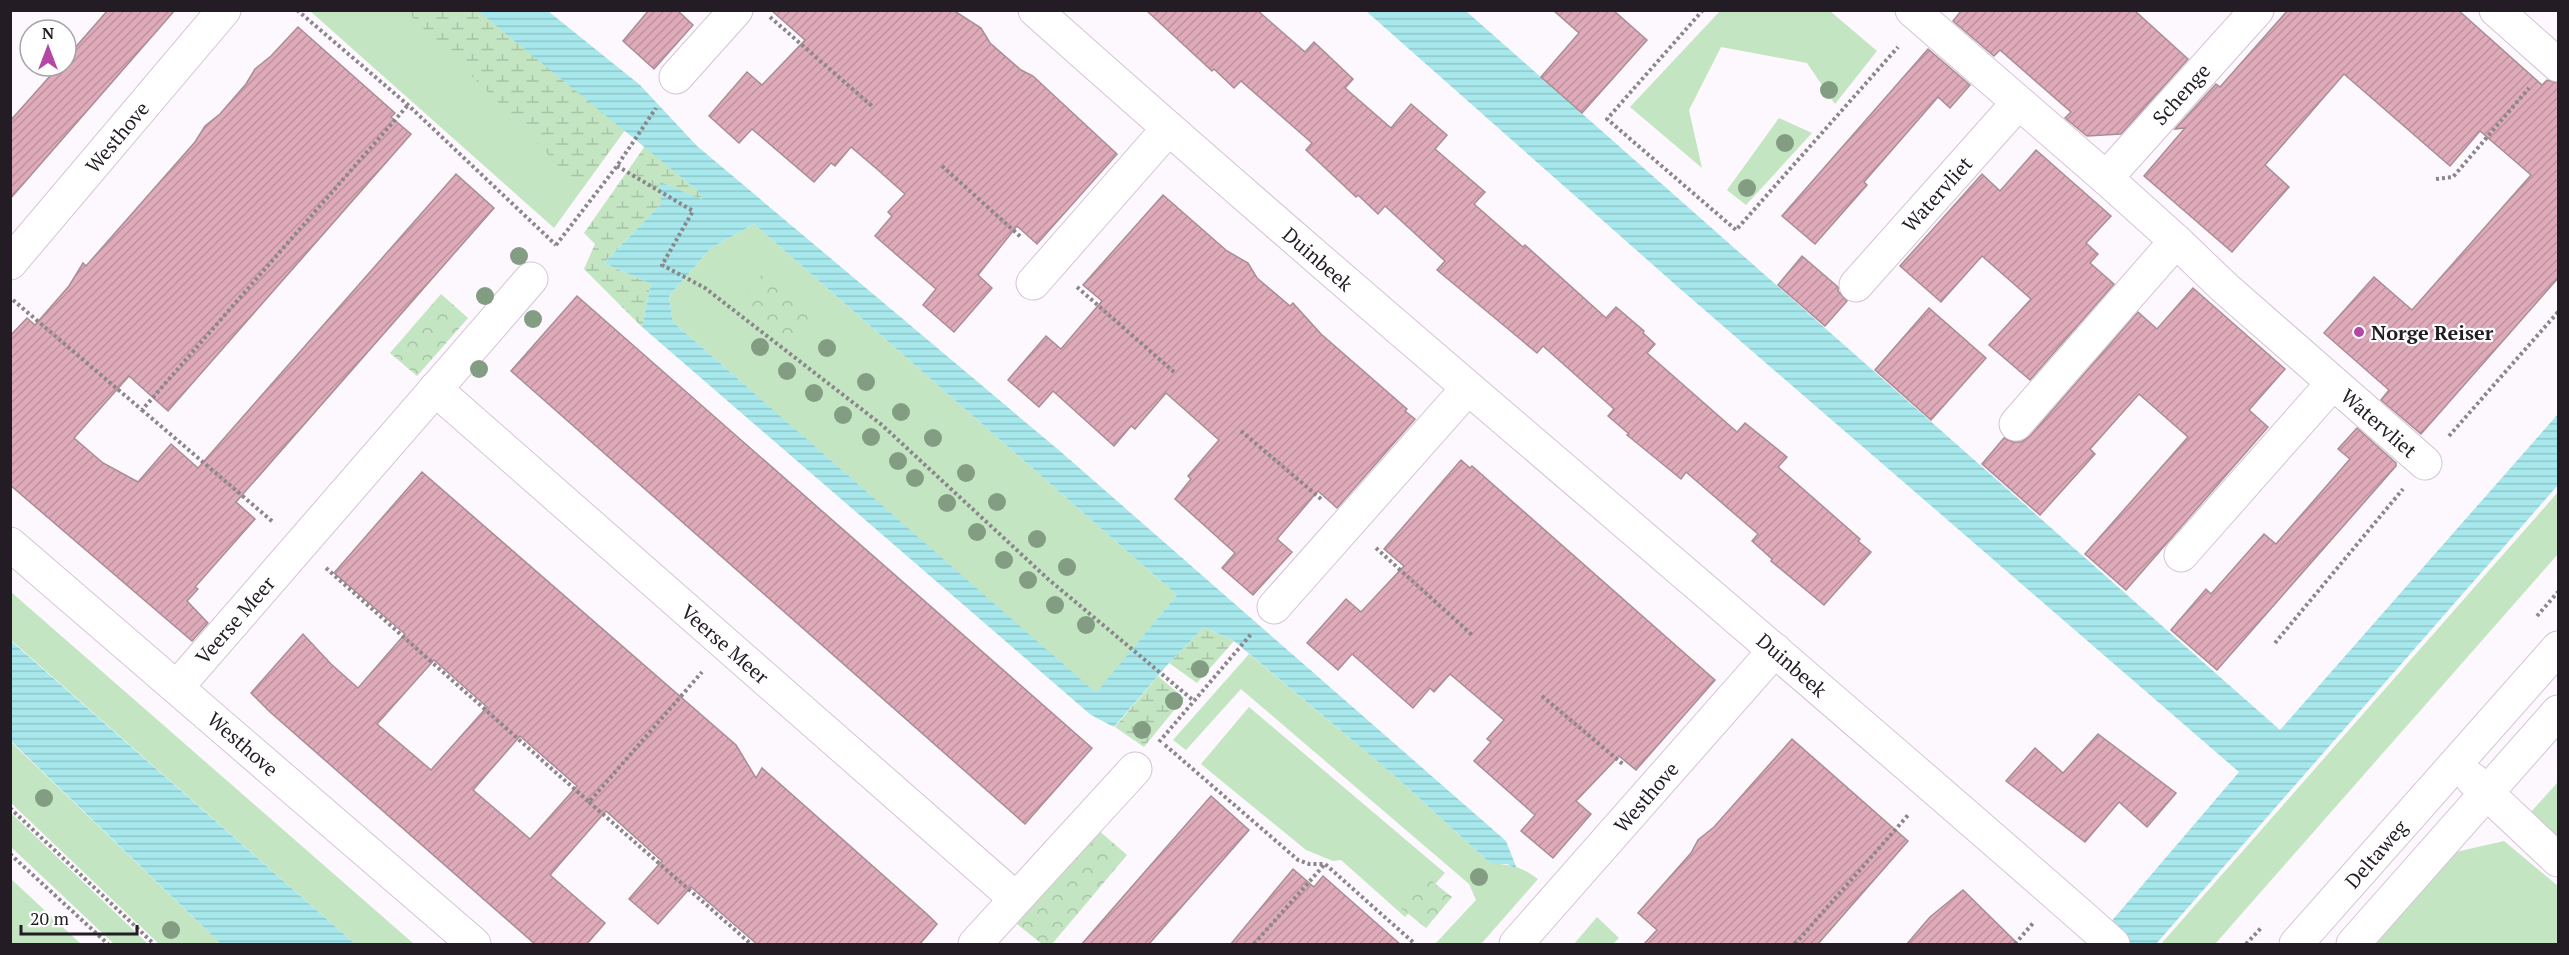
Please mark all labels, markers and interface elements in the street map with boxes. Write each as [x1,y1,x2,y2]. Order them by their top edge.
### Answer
north arrow [18,18,78,78]
text: N [42,22,54,44]
street label: Schenge [2146,57,2216,131]
street label: Westhove [79,95,155,179]
street label: Watervliet [1896,150,1978,237]
street label: Duinbeek [1277,221,1359,297]
place label: Norge Reiser [2371,319,2494,346]
marker: Norge Reiser [2352,325,2366,339]
street label: Watervliet [2335,382,2423,464]
street label: Veerse Meer [189,570,281,670]
street label: Veerse Meer [675,598,775,690]
street label: Duinbeek [1751,627,1833,703]
street label: Westhove [202,706,284,782]
street label: Westhove [1608,756,1684,838]
street label: Deltaweg [2339,814,2414,894]
scale bar [21,898,136,936]
text: 20 m [30,906,70,930]

